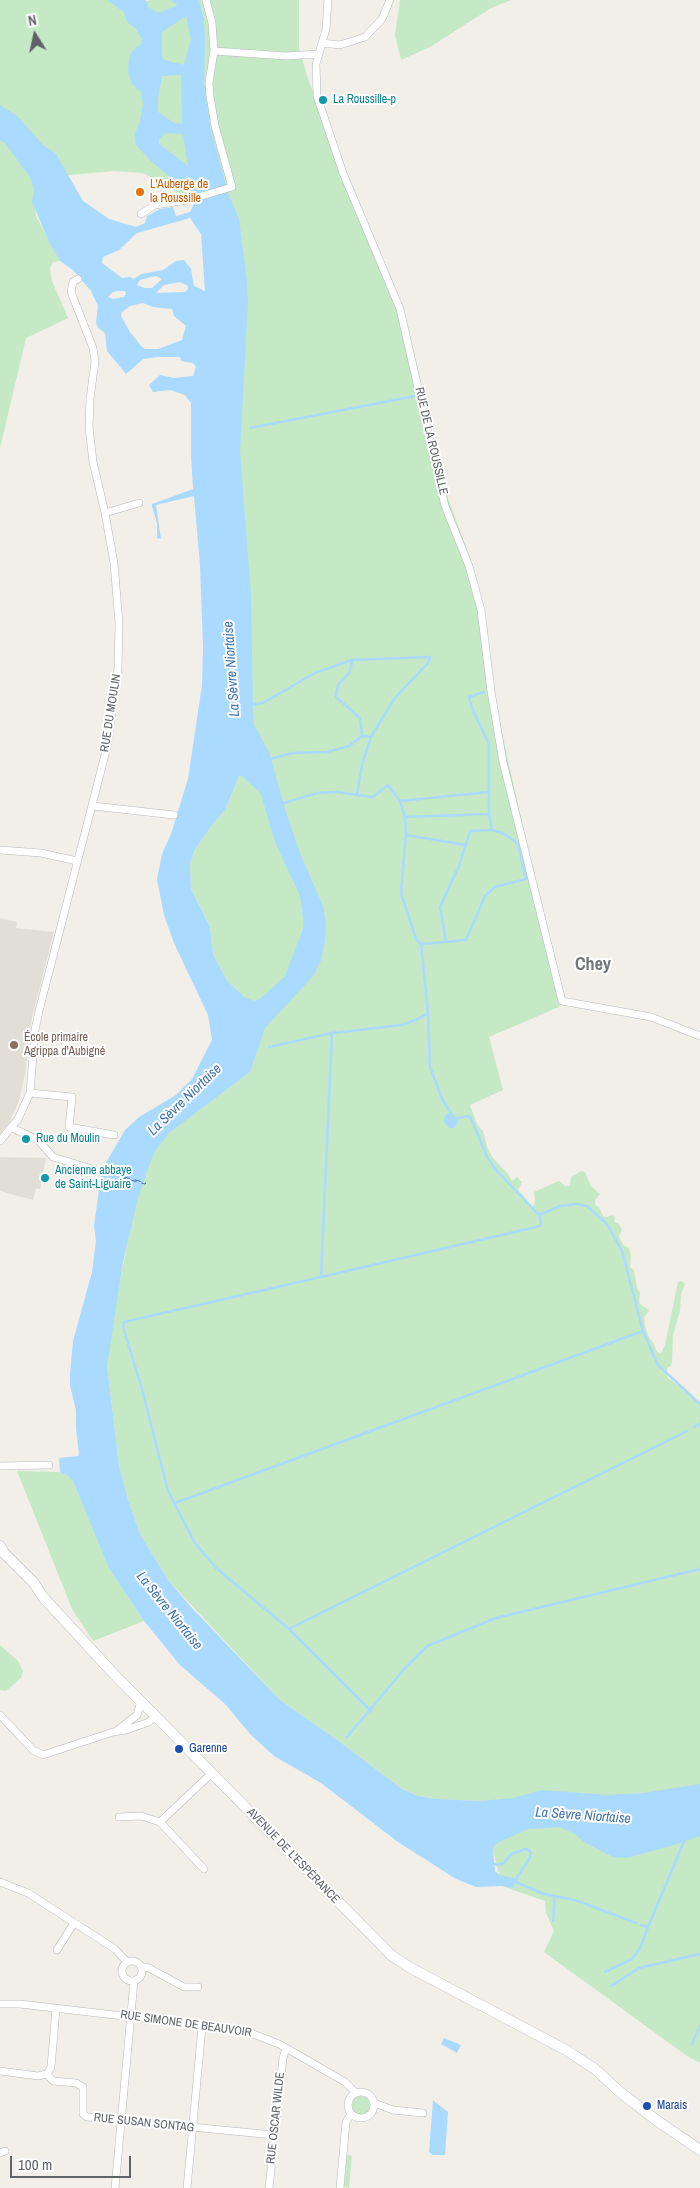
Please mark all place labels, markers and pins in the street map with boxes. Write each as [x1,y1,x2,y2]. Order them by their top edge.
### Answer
place label: La Roussille-p [333,93,396,107]
marker: La Roussille-p [317,94,329,106]
place label: L'Auberge de la Roussille [150,178,208,206]
marker: L'Auberge de la Roussille [134,186,146,198]
place label: École primaire Agrippa d'Aubigné [24,1031,105,1059]
marker: École primaire Agrippa d'Aubigné [8,1039,20,1051]
place label: Rue du Moulin [36,1132,100,1146]
marker: Rue du Moulin [20,1133,32,1145]
place label: Ancienne abbaye de Saint-Liguaire [55,1164,132,1192]
marker: Ancienne abbaye de Saint-Liguaire [39,1172,51,1184]
place label: Garenne [189,1742,227,1756]
marker: Garenne [173,1743,185,1755]
place label: Marais [657,2099,687,2113]
marker: Marais [641,2100,653,2112]

